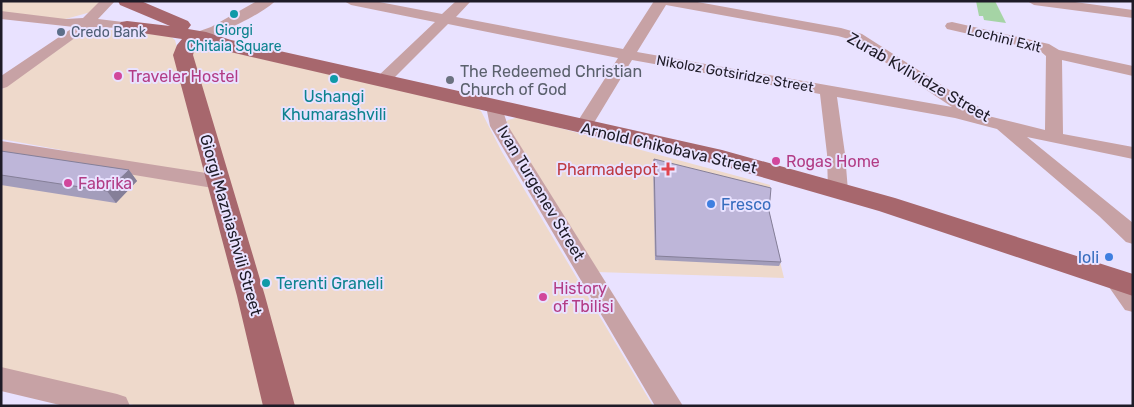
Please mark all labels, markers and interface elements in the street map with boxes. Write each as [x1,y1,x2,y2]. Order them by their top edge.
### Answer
marker: Giorgi Chitaia Square [228,8,240,20]
place label: Giorgi Chitaia Square [186,22,282,55]
street label: Lochini Exit [965,22,1043,57]
place label: Credo Bank [71,24,147,41]
marker: Credo Bank [55,26,67,38]
street label: Zurab Kvlividze Street [844,28,994,126]
street label: Nikoloz Gotsiridze Street [655,52,815,96]
place label: The Redeemed Christian Church of God [460,62,642,99]
place label: Traveler Hostel [128,67,238,86]
marker: Traveler Hostel [112,70,124,82]
marker: Ushangi Khumarashvili [328,73,340,85]
marker: The Redeemed Christian Church of God [444,74,456,86]
place label: Ushangi Khumarashvili [282,87,387,124]
street label: Arnold Chikobava Street [579,118,759,178]
street label: Ivan Turgenev Street [493,122,589,264]
street label: Giorgi Mazniashvili Street [196,132,266,318]
place label: Rogas Home [786,152,880,171]
marker: Rogas Home [770,155,782,167]
place label: Pharmadepot [557,160,658,179]
marker: Pharmadepot [662,163,674,175]
place label: Fabrika [78,174,132,193]
marker: Fabrika [62,177,74,189]
place label: Fresco [721,195,771,214]
marker: Fresco [705,198,717,210]
place label: Ioli [1078,248,1099,267]
marker: Ioli [1103,251,1115,263]
place label: Terenti Graneli [276,274,383,293]
marker: Terenti Graneli [260,277,272,289]
place label: History of Tbilisi [553,279,614,316]
marker: History of Tbilisi [537,291,549,303]

